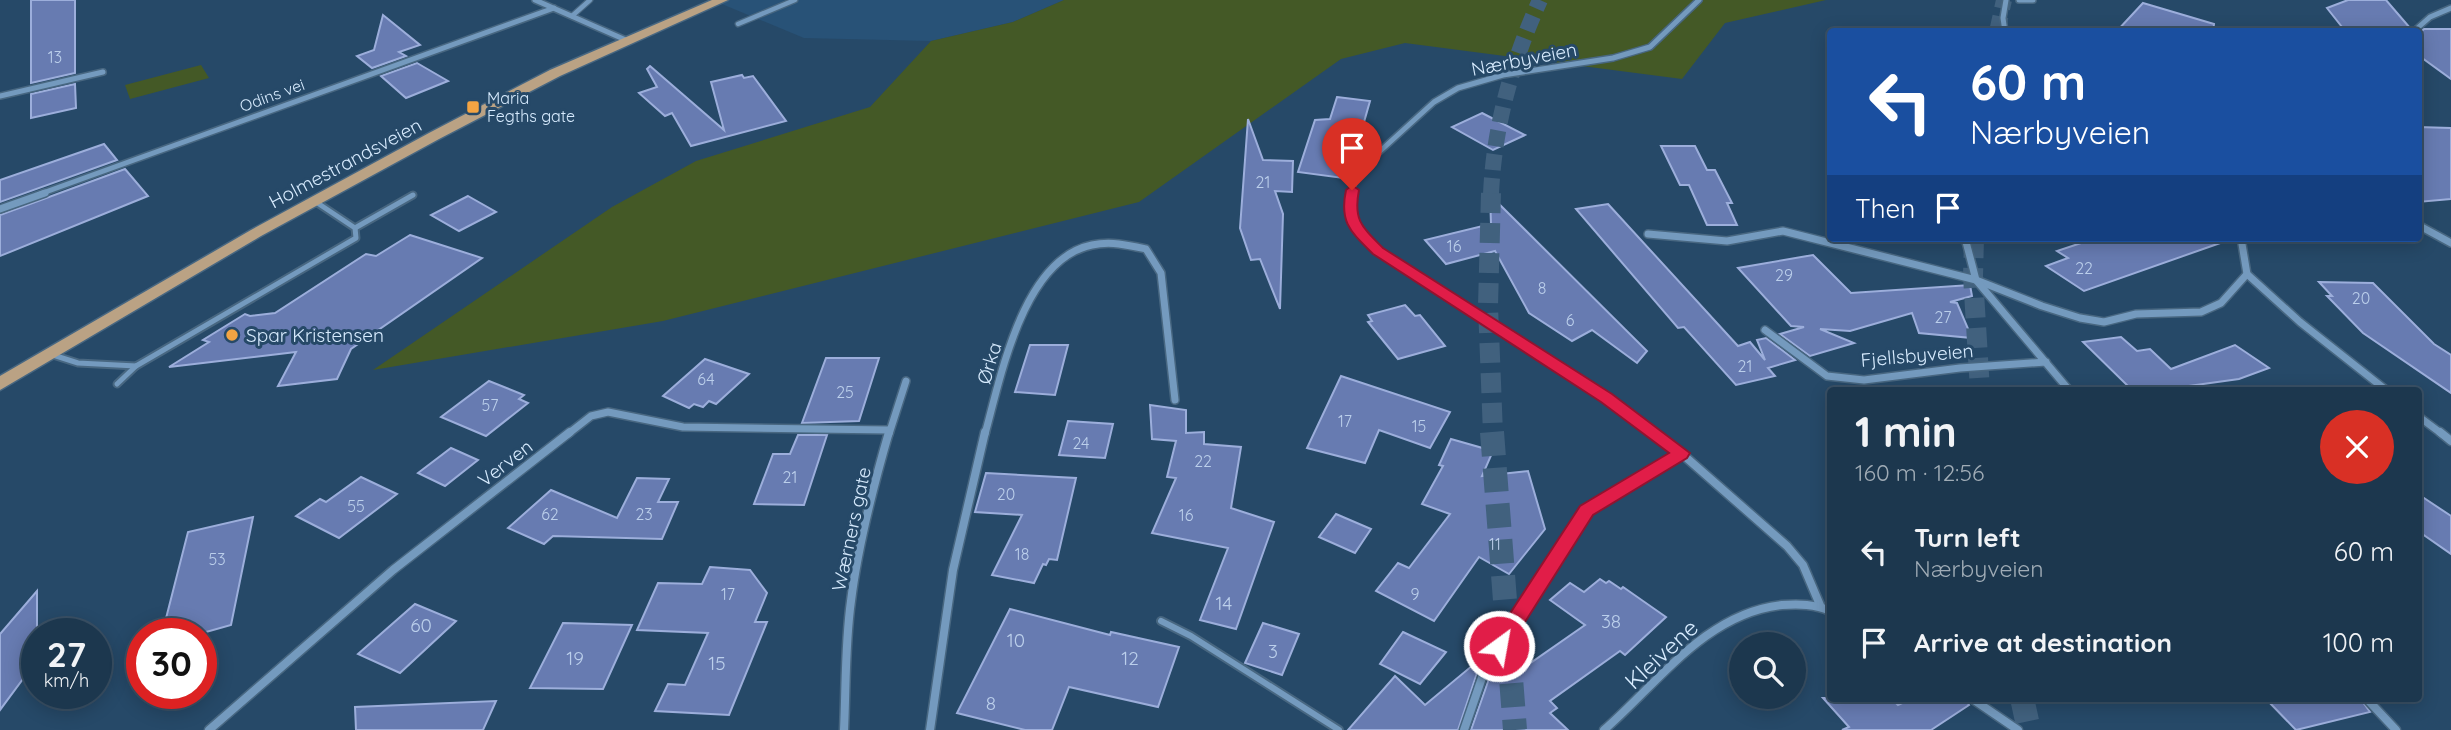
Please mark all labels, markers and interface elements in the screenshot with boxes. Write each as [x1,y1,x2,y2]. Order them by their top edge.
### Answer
street label: Nærbyveien [1469,37,1579,81]
house number: 13 [48,47,62,67]
text: 60 m [1970,51,2086,112]
icon: left [1855,56,1946,147]
street label: Odins vei [237,74,307,116]
place label: Maria Fegths gate [487,88,575,126]
marker: Maria Fegths gate [465,99,481,115]
text: Nærbyveien [1970,112,2150,152]
street label: Holmestrandsveien [265,113,425,213]
pin [1322,118,1382,190]
icon: arrive [1333,129,1371,167]
house number: 21 [1256,172,1270,192]
icon: arrive [1929,189,1967,227]
text: Then [1855,192,1915,225]
house number: 16 [1447,236,1462,256]
house number: 22 [2075,258,2093,278]
house number: 29 [1775,265,1793,285]
house number: 8 [1538,278,1546,298]
house number: 20 [2352,288,2370,308]
house number: 27 [1935,307,1951,327]
house number: 6 [1566,310,1575,330]
place label: Spar Kristensen [246,323,384,347]
marker: Spar Kristensen [224,327,240,343]
street label: Fjellsbyveien [1860,338,1974,372]
street label: Ørka [971,339,1007,387]
house number: 21 [1738,356,1752,376]
house number: 64 [697,369,715,389]
house number: 25 [836,382,854,402]
house number: 57 [482,395,498,415]
text: 1 min [1855,405,1957,458]
button: close [2320,410,2394,484]
house number: 17 [1338,411,1352,431]
house number: 15 [1412,416,1426,436]
house number: 24 [1072,433,1090,453]
street label: Verven [473,434,537,492]
house number: 22 [1194,451,1212,471]
text: 160 m · 12:56 [1855,458,1984,487]
street label: Wærners gate [826,465,876,593]
house number: 21 [783,467,797,487]
house number: 20 [997,484,1015,504]
house number: 55 [347,496,365,516]
house number: 62 [541,504,559,524]
house number: 23 [635,504,653,524]
house number: 16 [1179,505,1194,525]
text: Turn left [1914,521,2021,554]
icon: left [1855,533,1893,571]
house number: 11 [1489,534,1501,554]
text: 60 m [2334,535,2394,568]
house number: 18 [1015,544,1029,564]
house number: 53 [208,549,226,569]
text: Nærbyveien [1914,554,2044,583]
house number: 17 [721,584,735,604]
house number: 9 [1411,584,1420,604]
house number: 14 [1216,591,1232,615]
position arrow [1462,609,1536,683]
house number: 38 [1601,609,1621,633]
house number: 60 [410,613,432,637]
street label: Kleivene [1618,613,1704,695]
speed limit sign: 30 [126,618,217,709]
icon: arrive [1855,624,1893,662]
text: Arrive at destination [1914,626,2172,659]
text: 100 m [2323,626,2394,659]
house number: 10 [1007,628,1025,652]
text: 27 [47,632,86,676]
map controls [1729,632,1806,709]
button: search [1729,632,1806,709]
house number: 3 [1268,639,1278,663]
house number: 19 [566,646,584,670]
house number: 12 [1121,646,1139,670]
house number: 15 [708,651,726,675]
text: km/h [44,669,89,692]
house number: 8 [986,691,996,715]

